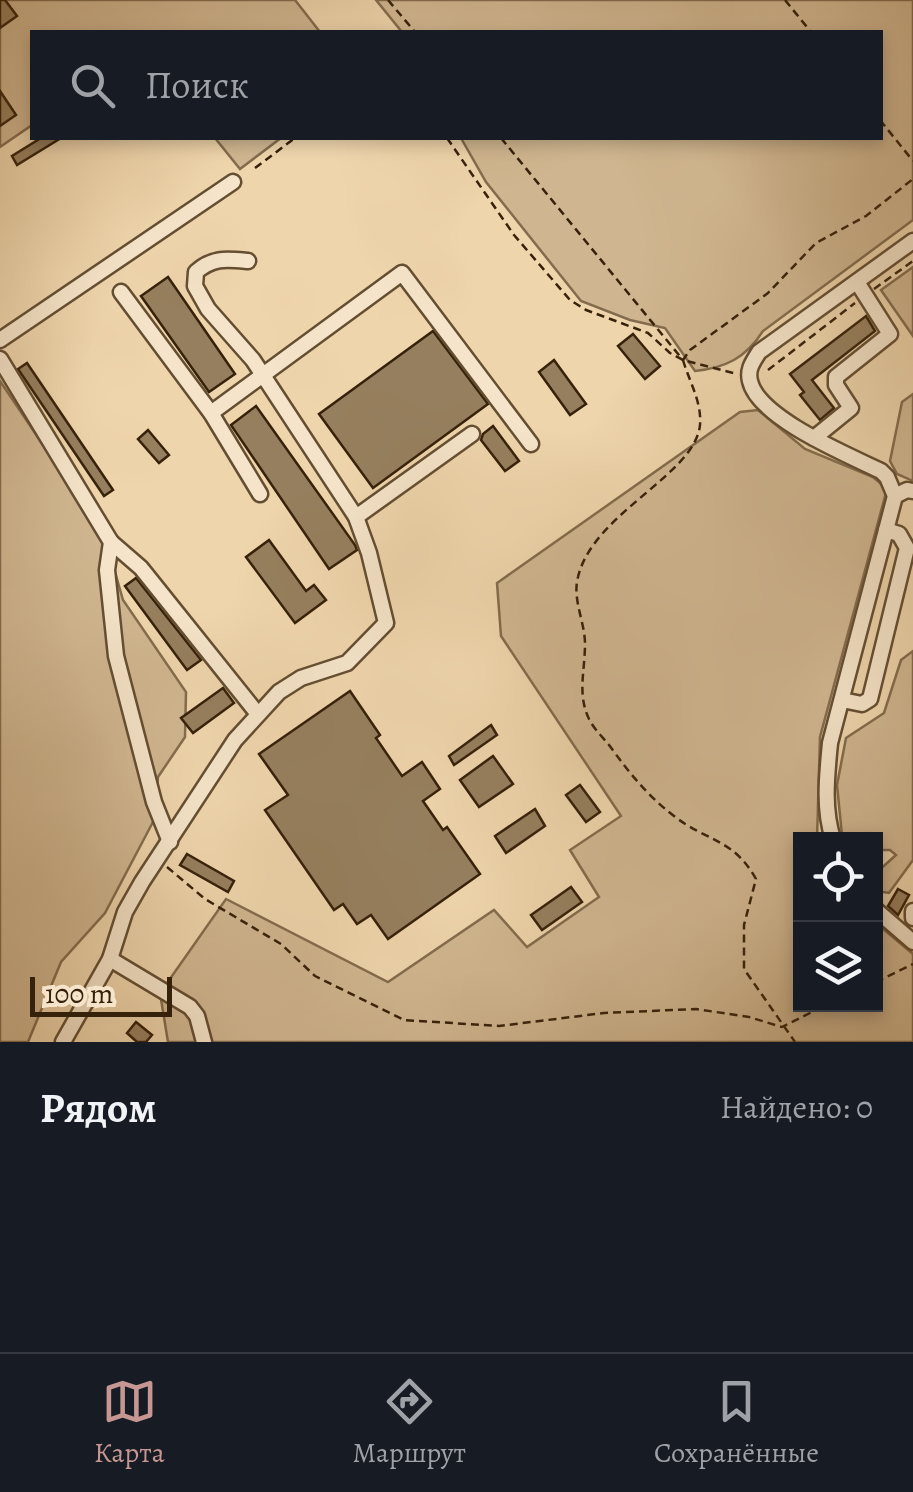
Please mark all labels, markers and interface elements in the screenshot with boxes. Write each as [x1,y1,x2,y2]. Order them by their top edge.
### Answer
search box [30,30,883,140]
icon: search [65,58,120,113]
text: Поиск [145,59,249,111]
map controls [793,832,883,1012]
button: locate [793,832,883,922]
button: layers [793,922,883,1012]
scale bar [30,972,172,1016]
text: 100 m [45,975,113,1013]
text: Рядом [40,1079,157,1136]
text: Найдено: 0 [720,1085,873,1129]
tab: Карта [94,1374,165,1472]
tab: Маршрут [353,1374,466,1472]
tab: Сохранённые [654,1374,819,1472]

